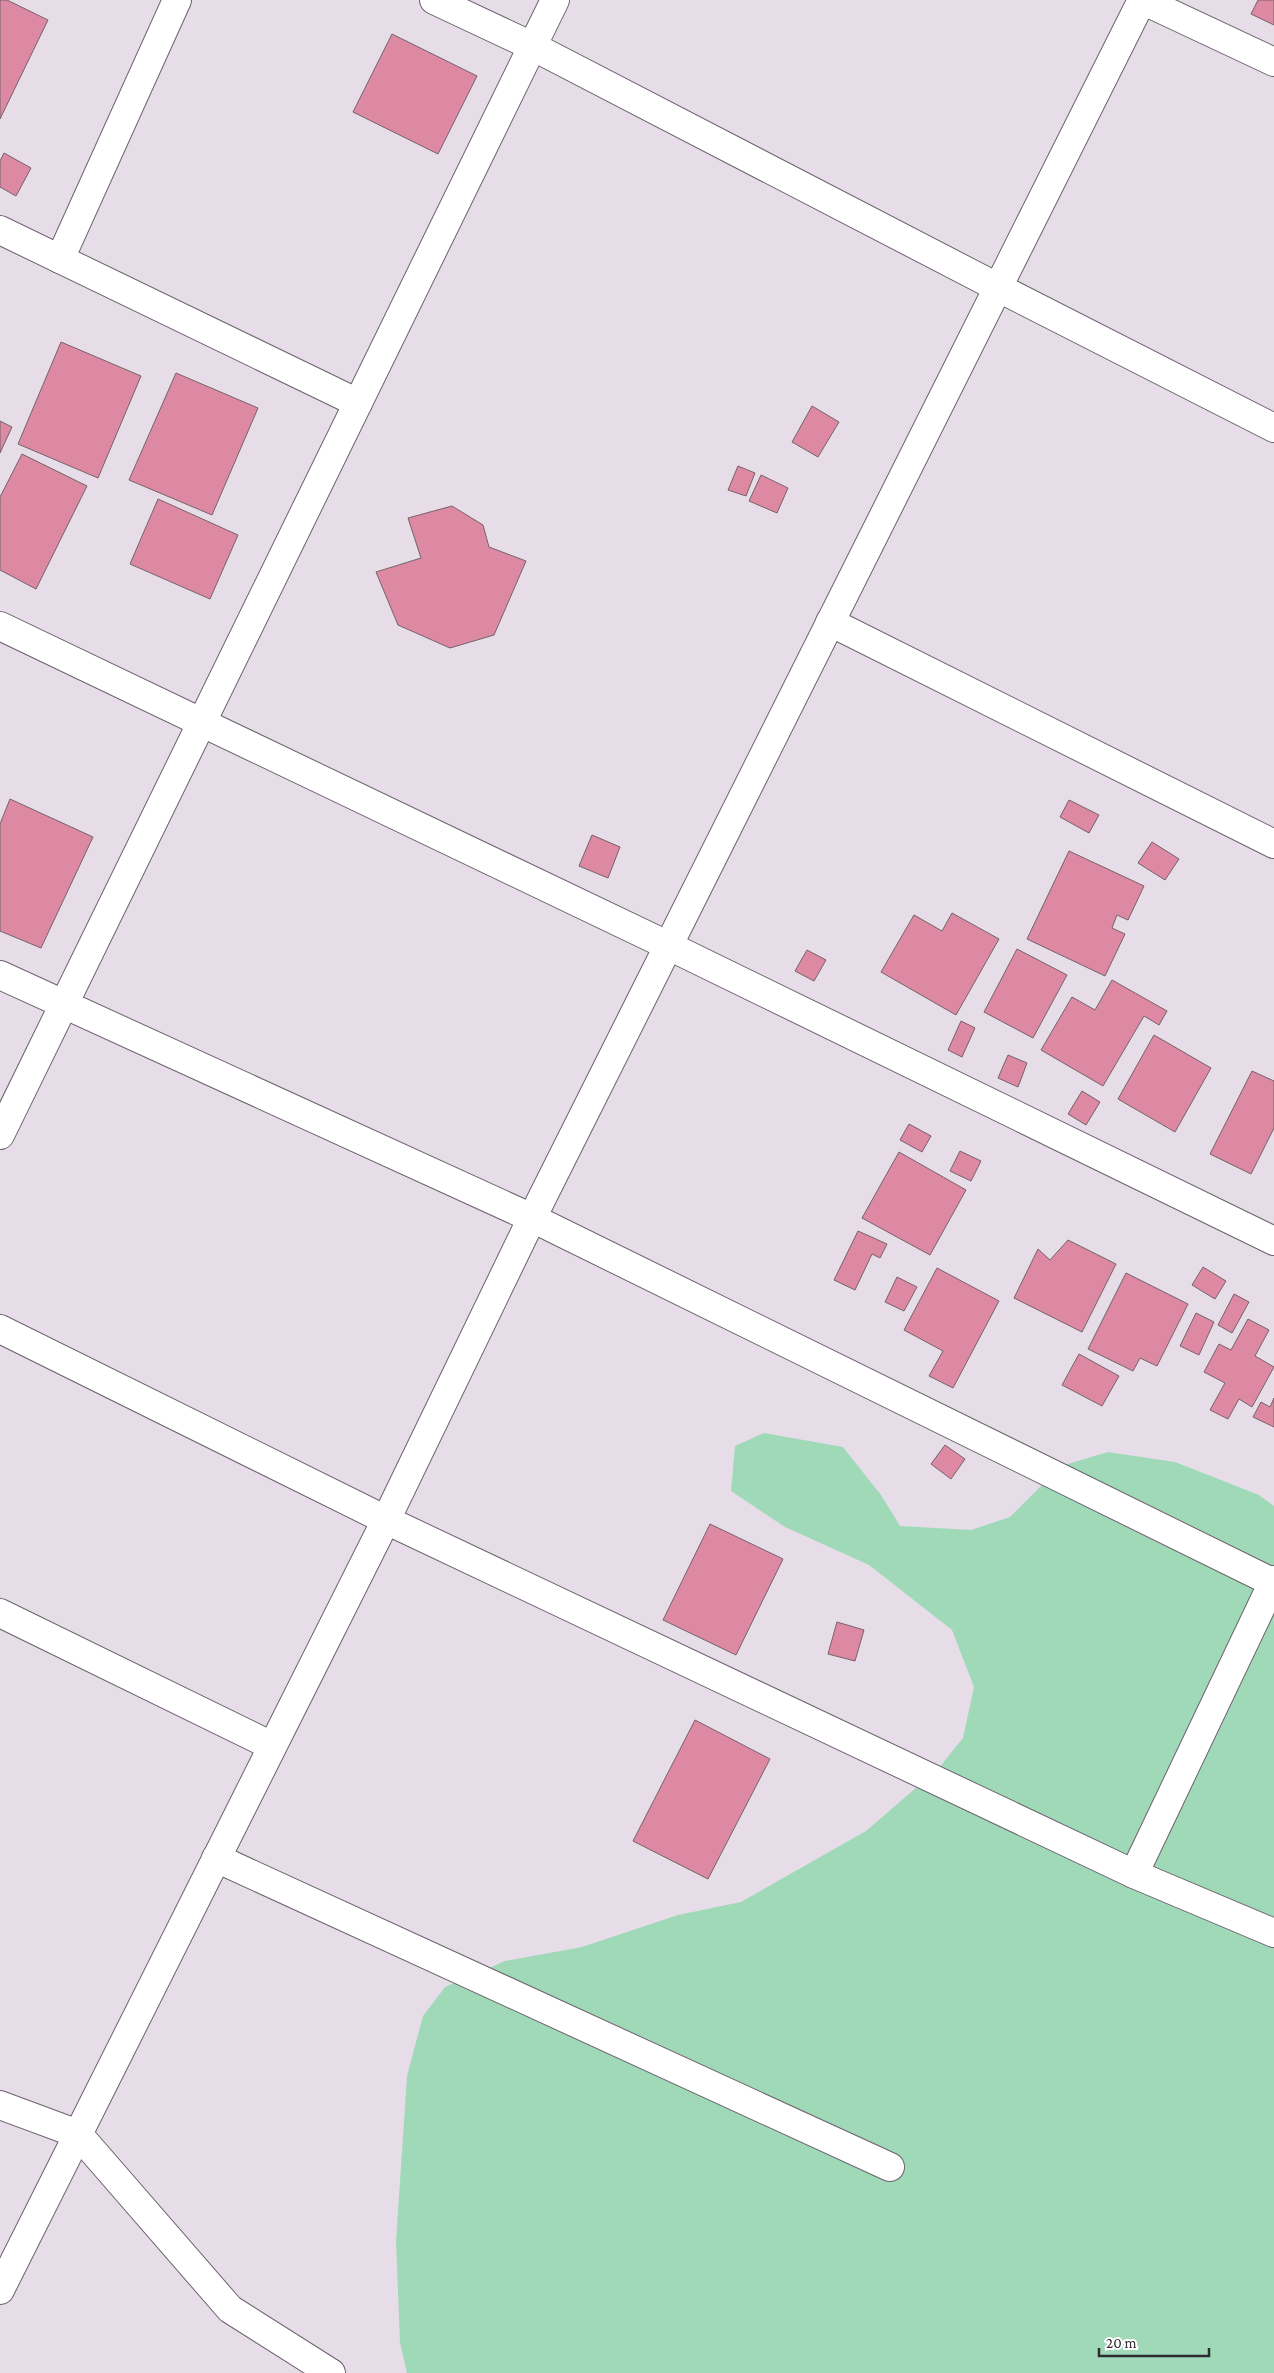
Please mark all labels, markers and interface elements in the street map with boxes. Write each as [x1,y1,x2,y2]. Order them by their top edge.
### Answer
scale bar [1099,2326,1209,2358]
text: 20 m [1106,2335,1137,2351]

